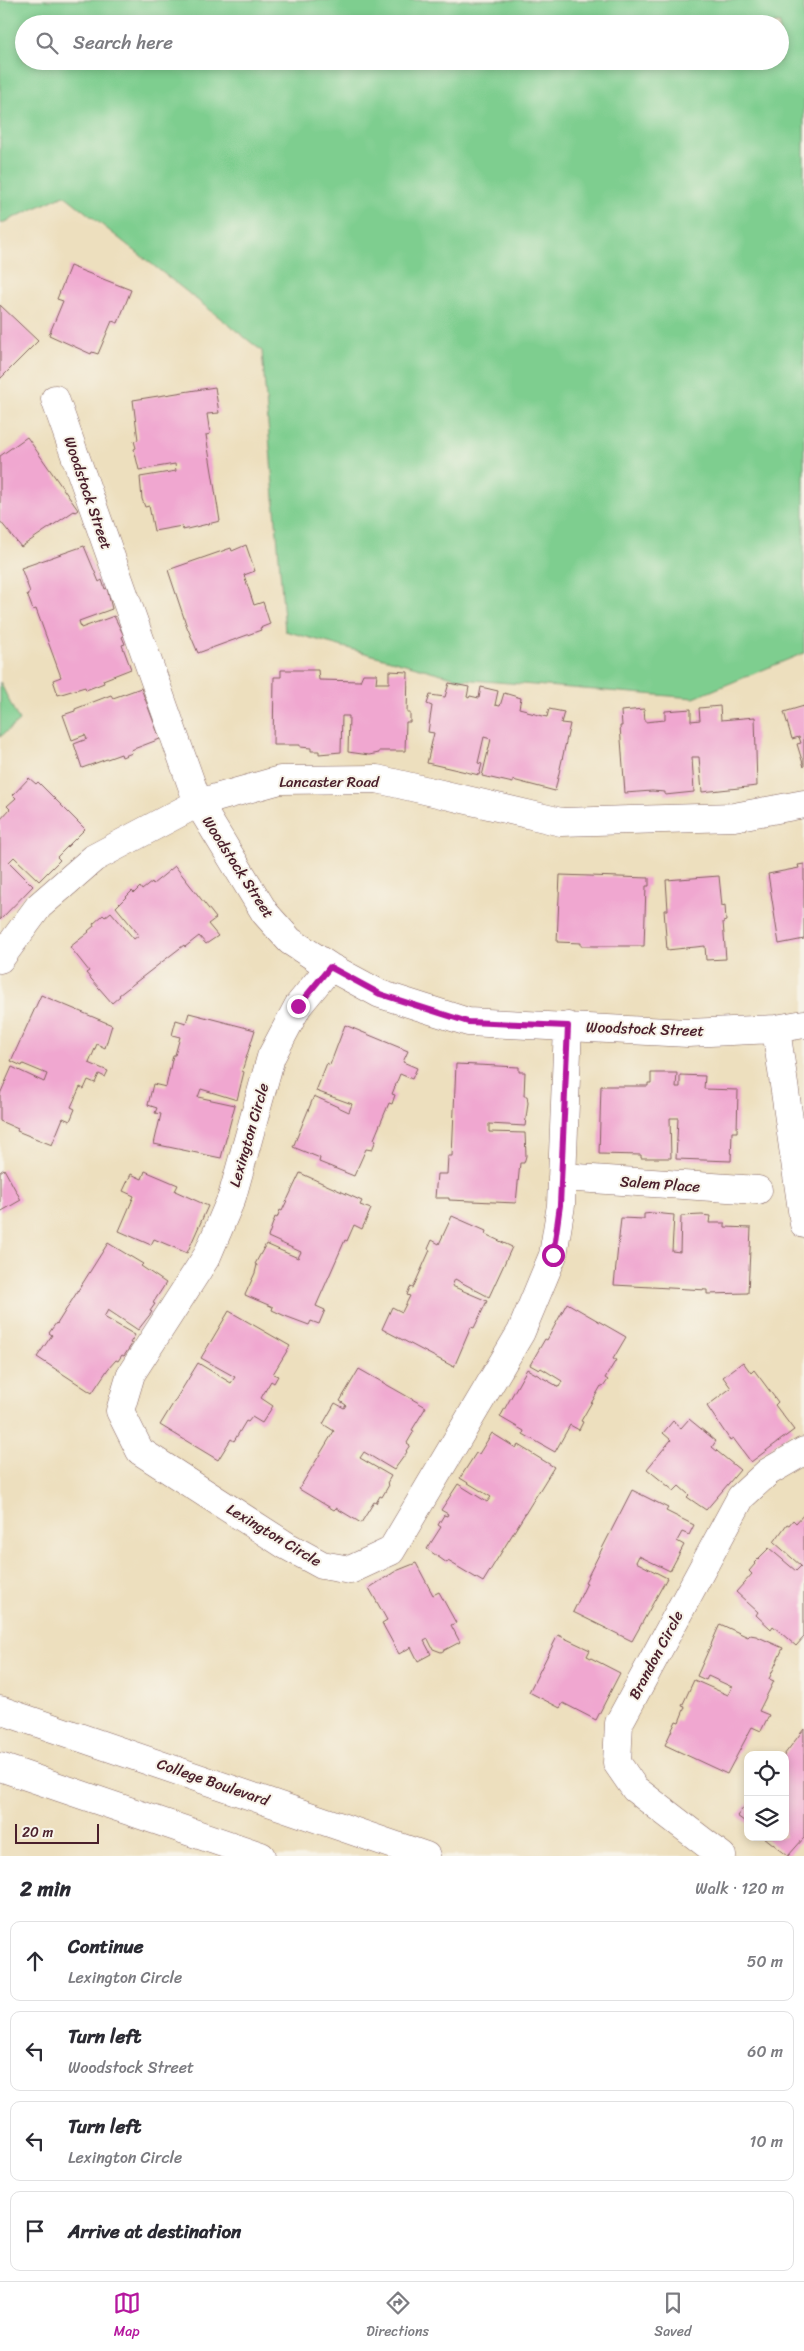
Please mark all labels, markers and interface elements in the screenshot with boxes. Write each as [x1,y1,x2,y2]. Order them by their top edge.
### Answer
search box [15,15,789,70]
text: Search here [73,26,173,59]
icon: search [33,29,61,57]
street label: Woodstock Street [56,433,120,553]
street label: Lancaster Road [279,769,380,795]
street label: Woodstock Street [195,810,281,924]
route end [287,995,310,1018]
street label: Woodstock Street [586,1014,705,1044]
street label: Lexington Circle [222,1080,276,1190]
street label: Salem Place [619,1168,701,1200]
route start [542,1244,565,1267]
street label: Lexington Circle [221,1496,327,1574]
street label: Brandon Circle [622,1605,691,1704]
street label: College Boulevard [153,1751,274,1814]
map controls [744,1751,789,1841]
button: locate [744,1751,789,1796]
button: layers [744,1796,789,1841]
text: 20 m [22,1820,53,1845]
scale bar [15,1821,99,1844]
text: 2 min [20,1870,71,1908]
text: Walk · 120 m [695,1874,784,1903]
text: Continue [68,1930,144,1963]
icon: ahead [21,1947,49,1975]
text: 50 m [747,1947,783,1976]
text: Lexington Circle [68,1963,182,1992]
text: Turn left [68,2020,141,2053]
icon: left [21,2037,49,2065]
text: 60 m [747,2037,783,2066]
text: Woodstock Street [68,2053,194,2082]
text: Turn left [68,2110,141,2143]
icon: left [21,2127,49,2155]
text: 10 m [750,2127,783,2156]
text: Lexington Circle [68,2143,182,2172]
text: Arrive at destination [68,2215,241,2248]
icon: arrive [21,2217,49,2245]
tab: Map [113,2289,141,2344]
tab: Directions [366,2289,429,2344]
tab: Saved [654,2289,691,2344]

